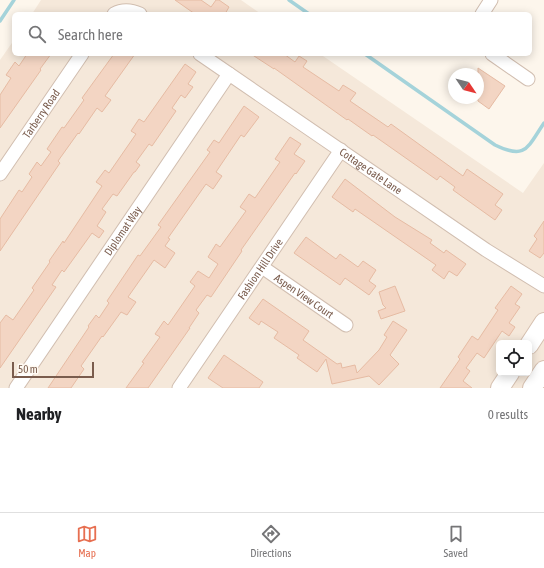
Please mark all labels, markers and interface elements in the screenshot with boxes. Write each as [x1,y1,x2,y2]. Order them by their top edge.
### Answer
search box [12,12,532,56]
icon: search [26,23,48,45]
text: Search here [58,26,123,43]
north arrow [448,68,484,104]
street label: Tarberry Road [20,87,62,140]
street label: Cottage Gate Lane [337,145,404,197]
street label: Diplomat Way [102,203,144,258]
street label: Fashion Hill Drive [235,236,285,302]
street label: Aspen View Court [272,271,336,321]
map controls [496,340,532,376]
button: locate [496,340,532,376]
scale bar [12,360,94,379]
text: 50 m [18,363,38,375]
text: Nearby [16,404,62,424]
text: 0 results [488,407,528,422]
tab: Map [76,523,98,559]
tab: Directions [250,523,291,559]
tab: Saved [444,523,468,559]

